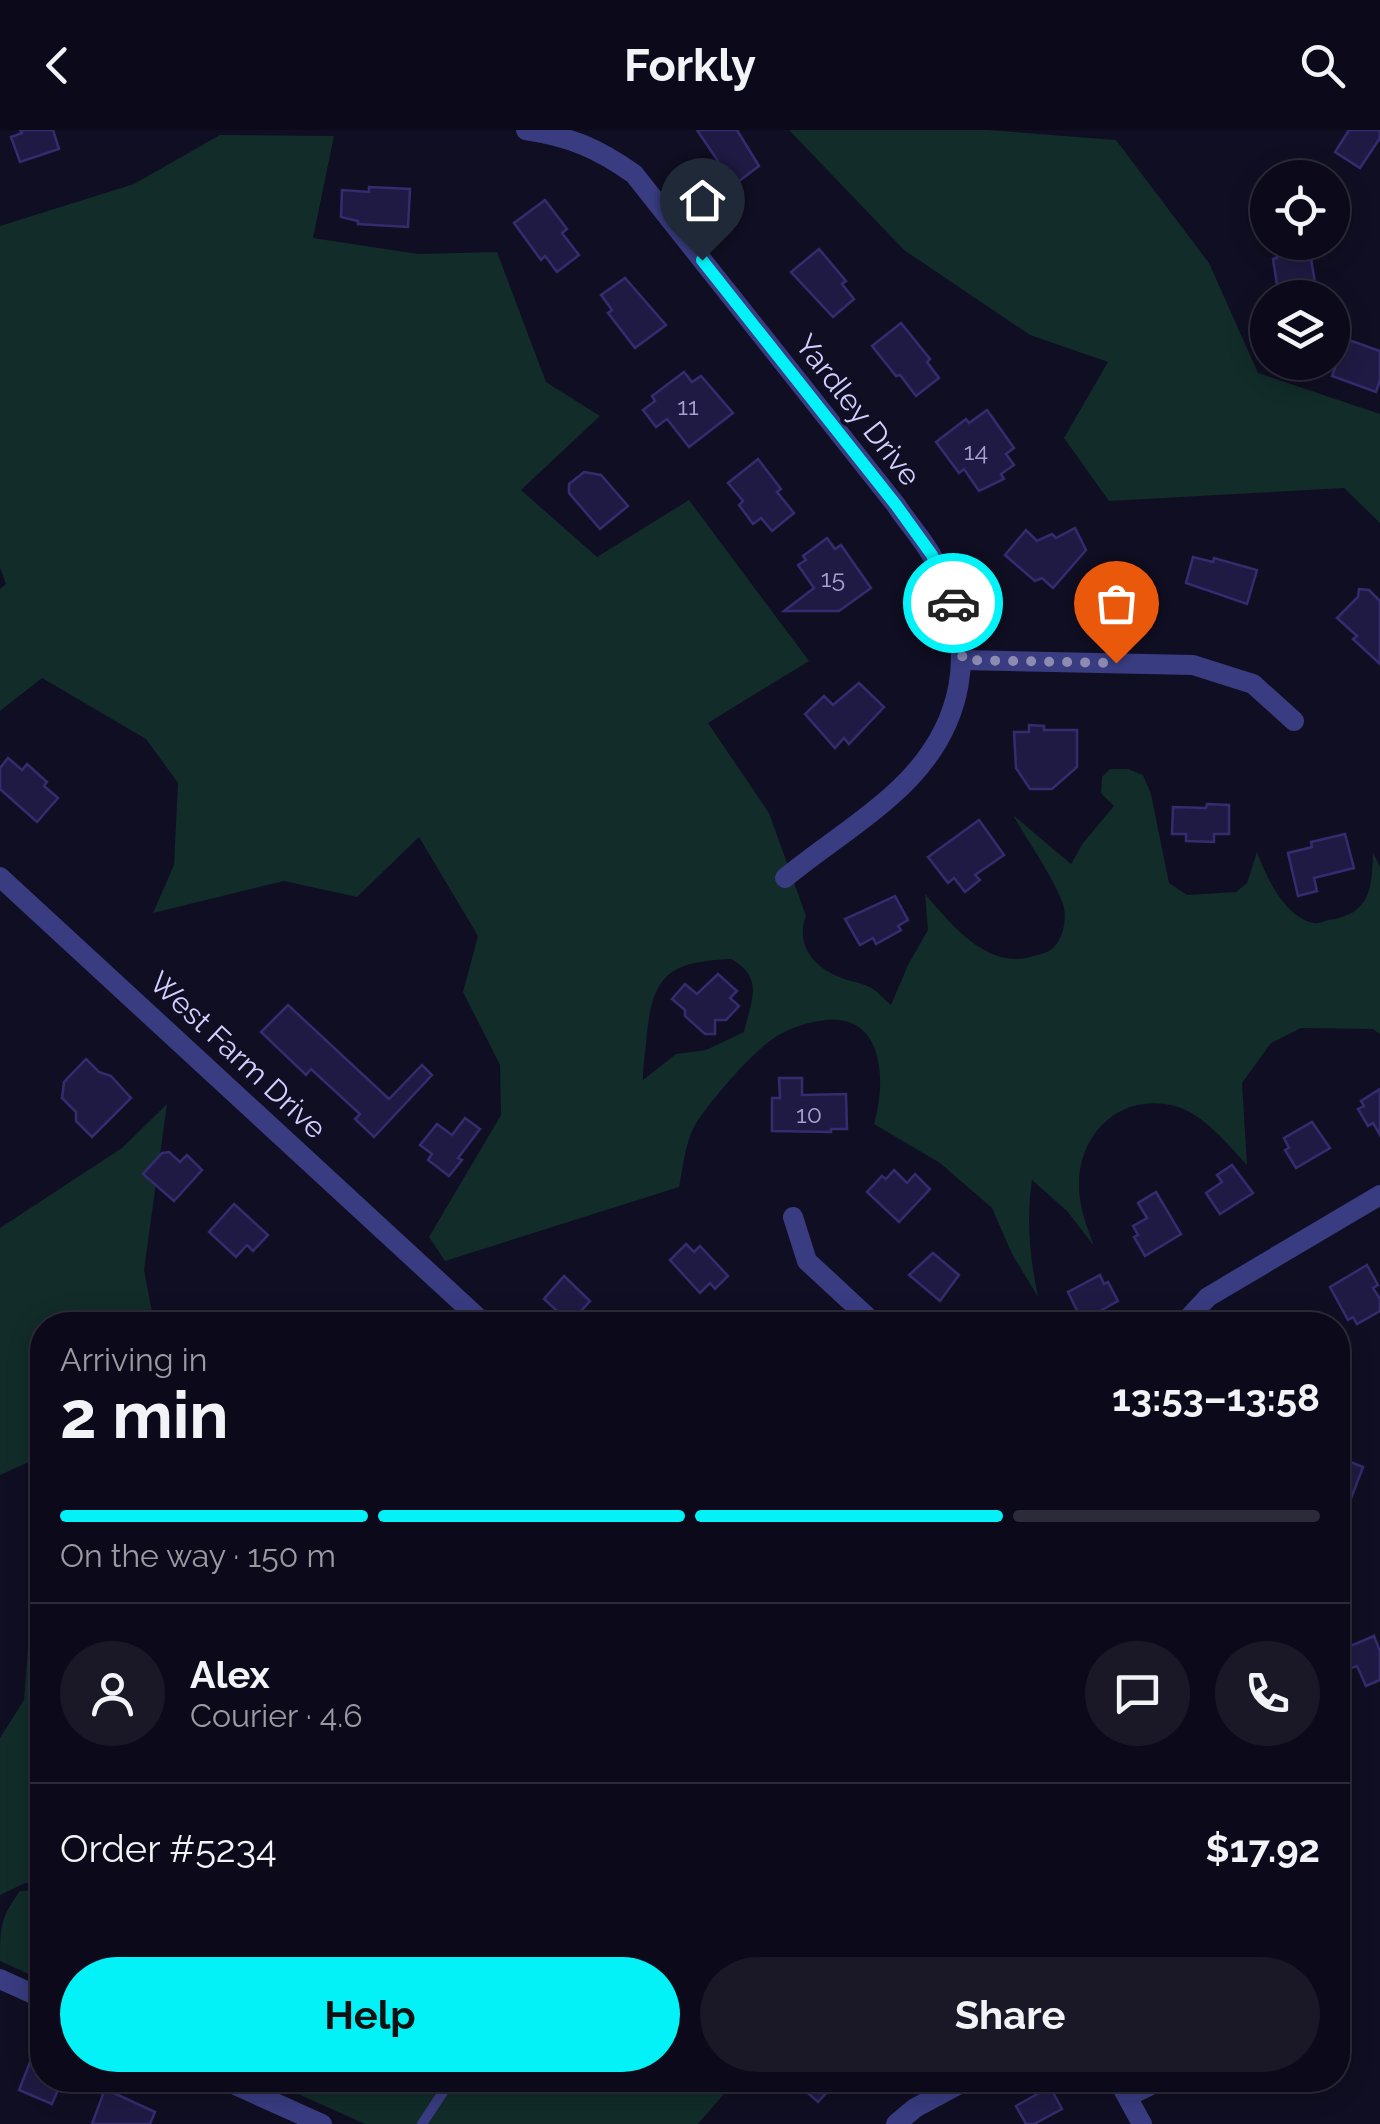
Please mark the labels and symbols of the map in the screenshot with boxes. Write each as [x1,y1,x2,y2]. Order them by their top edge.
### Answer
pin [660,158,745,261]
street label: Yardley Drive [788,328,928,492]
house number: 11 [677,391,699,421]
house number: 14 [964,436,988,466]
courier [903,553,1003,653]
pin [1074,561,1159,664]
house number: 15 [821,563,845,593]
street label: West Farm Drive [142,964,334,1146]
house number: 10 [796,1099,822,1129]

